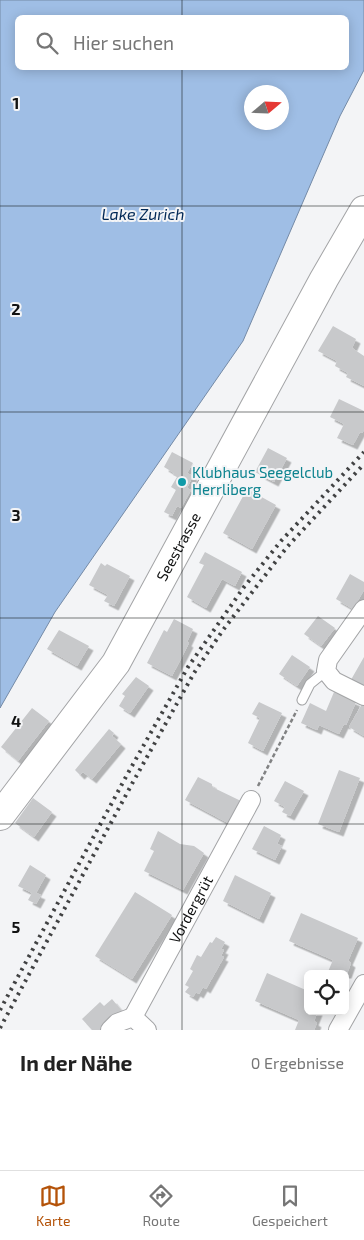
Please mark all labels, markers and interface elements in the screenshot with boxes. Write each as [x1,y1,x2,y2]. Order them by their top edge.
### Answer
search box [15,15,349,70]
icon: search [33,29,61,57]
text: Hier suchen [73,31,174,54]
north arrow [244,85,289,130]
text: 1 [13,93,19,112]
water label: Lake Zurich [101,204,185,223]
text: 2 [11,299,21,318]
place label: Klubhaus Seegelclub Herrliberg [192,463,333,498]
marker: Klubhaus Seegelclub Herrliberg [176,476,188,488]
text: 3 [11,505,21,524]
street label: Seestrasse [152,509,204,584]
text: 4 [11,711,21,730]
street label: Vordergrüt [165,872,216,946]
text: 5 [12,917,21,936]
map controls [304,970,349,1015]
button: locate [304,970,349,1015]
text: In der Nähe [20,1050,132,1075]
text: 0 Ergebnisse [251,1053,344,1072]
tab: Karte [36,1182,70,1229]
tab: Route [143,1182,180,1229]
tab: Gespeichert [252,1182,328,1229]

